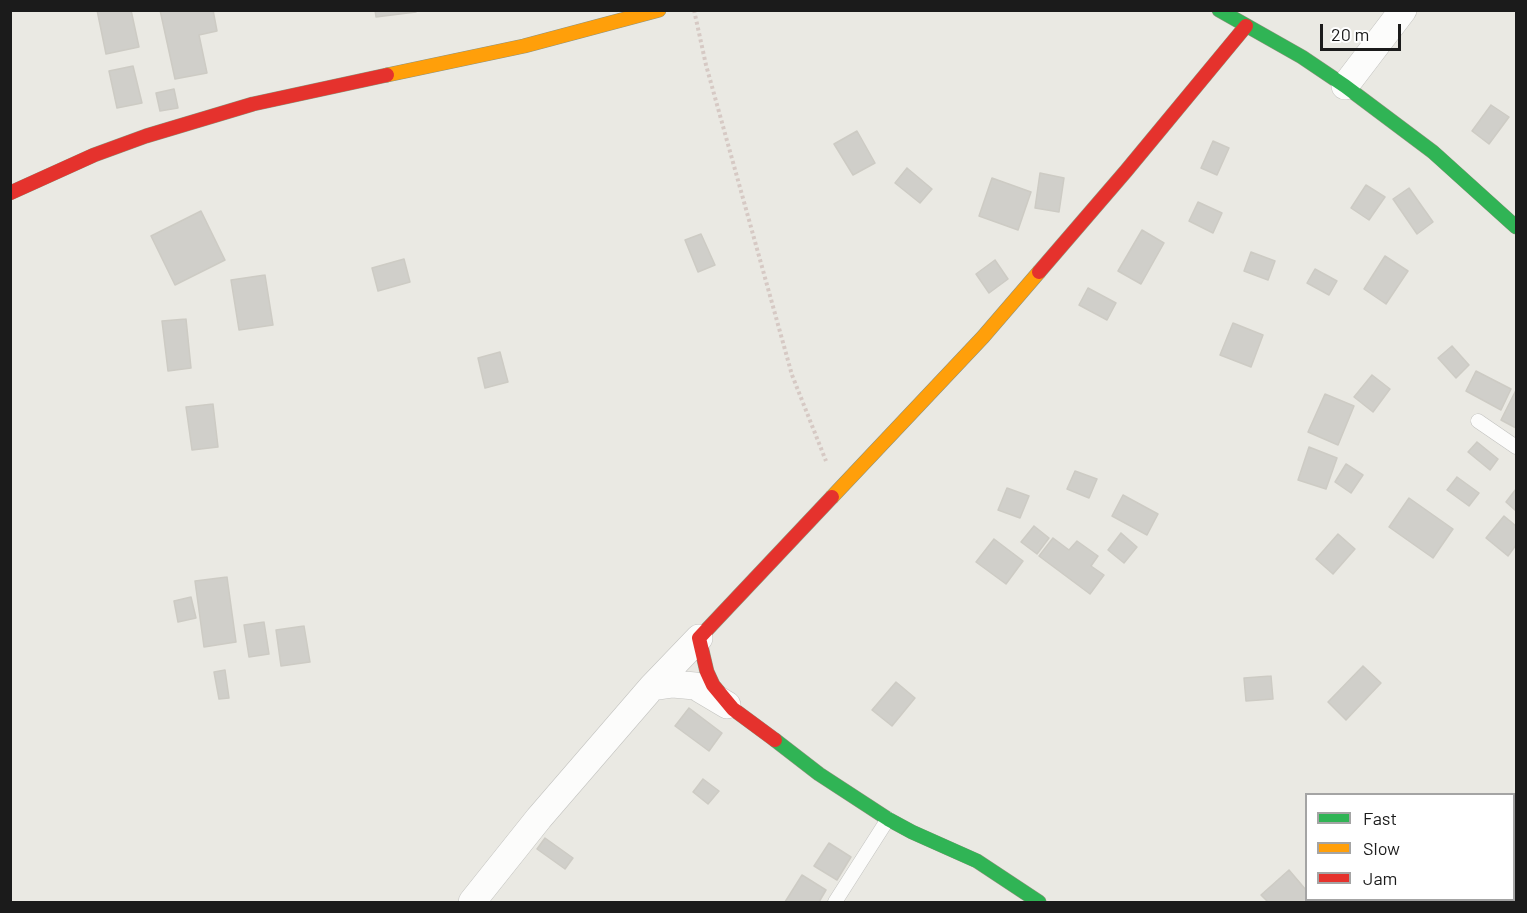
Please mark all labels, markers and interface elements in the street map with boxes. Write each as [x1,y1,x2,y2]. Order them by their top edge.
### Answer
scale bar [1323,12,1404,50]
text: 20 m [1331,23,1369,45]
legend [1305,793,1515,901]
text: Fast [1363,807,1397,829]
text: Slow [1363,837,1400,859]
text: Jam [1363,867,1397,889]

